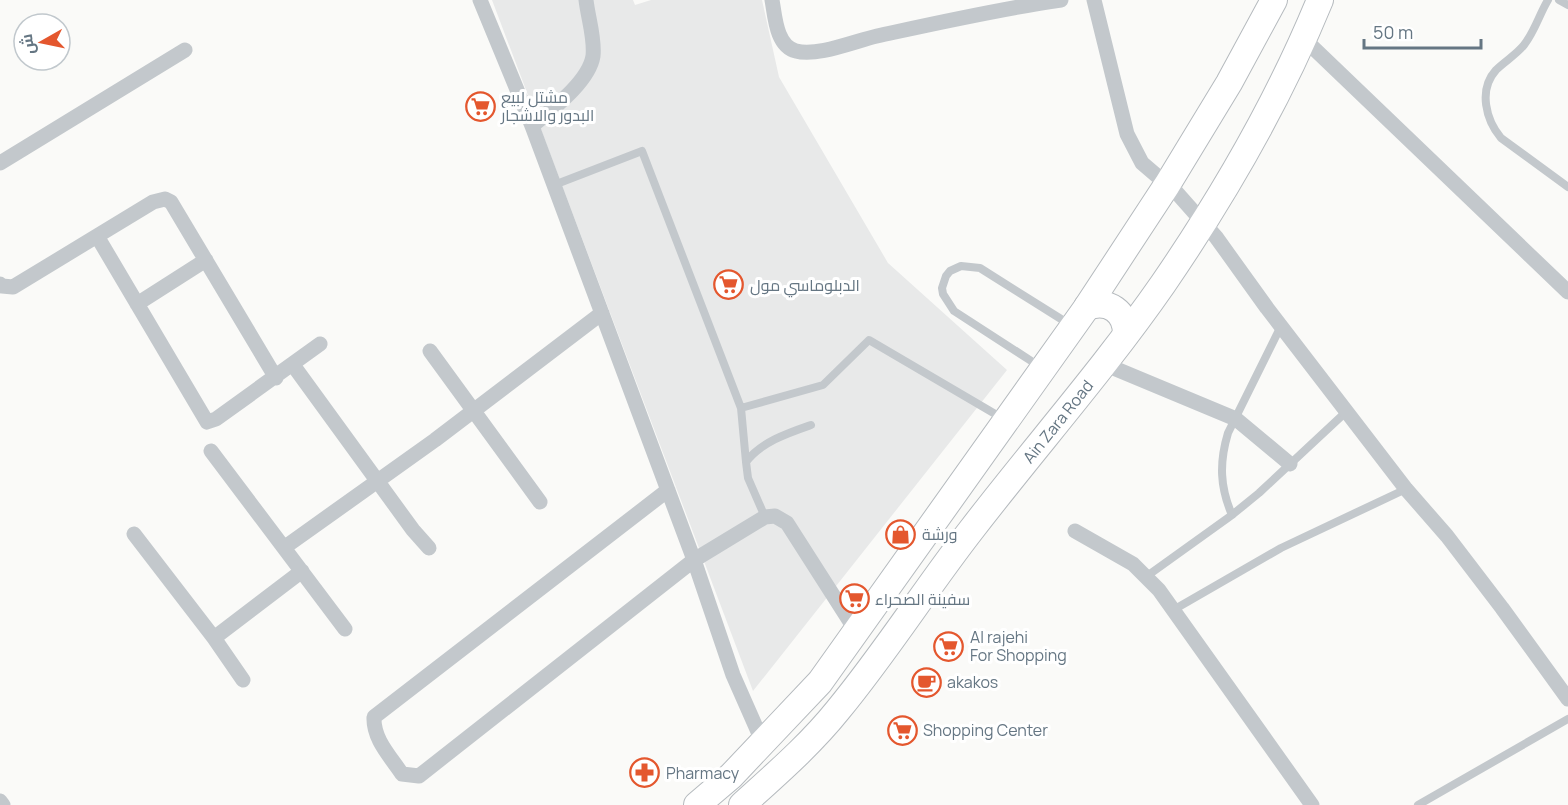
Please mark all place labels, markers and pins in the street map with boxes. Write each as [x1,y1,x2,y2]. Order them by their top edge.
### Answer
place label: مشتل لبيع البدور والاشجار [500,86,594,126]
supermarket icon: مشتل لبيع البدور والاشجار [464,90,496,122]
supermarket icon: الدبلوماسي مول [713,269,745,301]
place label: الدبلوماسي مول [750,274,860,298]
shop icon: ورشة [885,518,917,550]
place label: ورشة [922,523,957,545]
supermarket icon: سفينة الصحراء [838,583,870,615]
place label: سفينة الصحراء [875,588,970,610]
place label: Al rajehi For Shopping [970,626,1067,666]
supermarket icon: Al rajehi For Shopping [933,630,965,662]
cafe icon: akakos [910,666,942,698]
place label: akakos [947,671,998,693]
supermarket icon: Shopping Center [886,714,918,746]
place label: Shopping Center [923,719,1048,741]
pharmacy icon: Pharmacy [629,757,661,789]
place label: Pharmacy [666,762,740,784]

